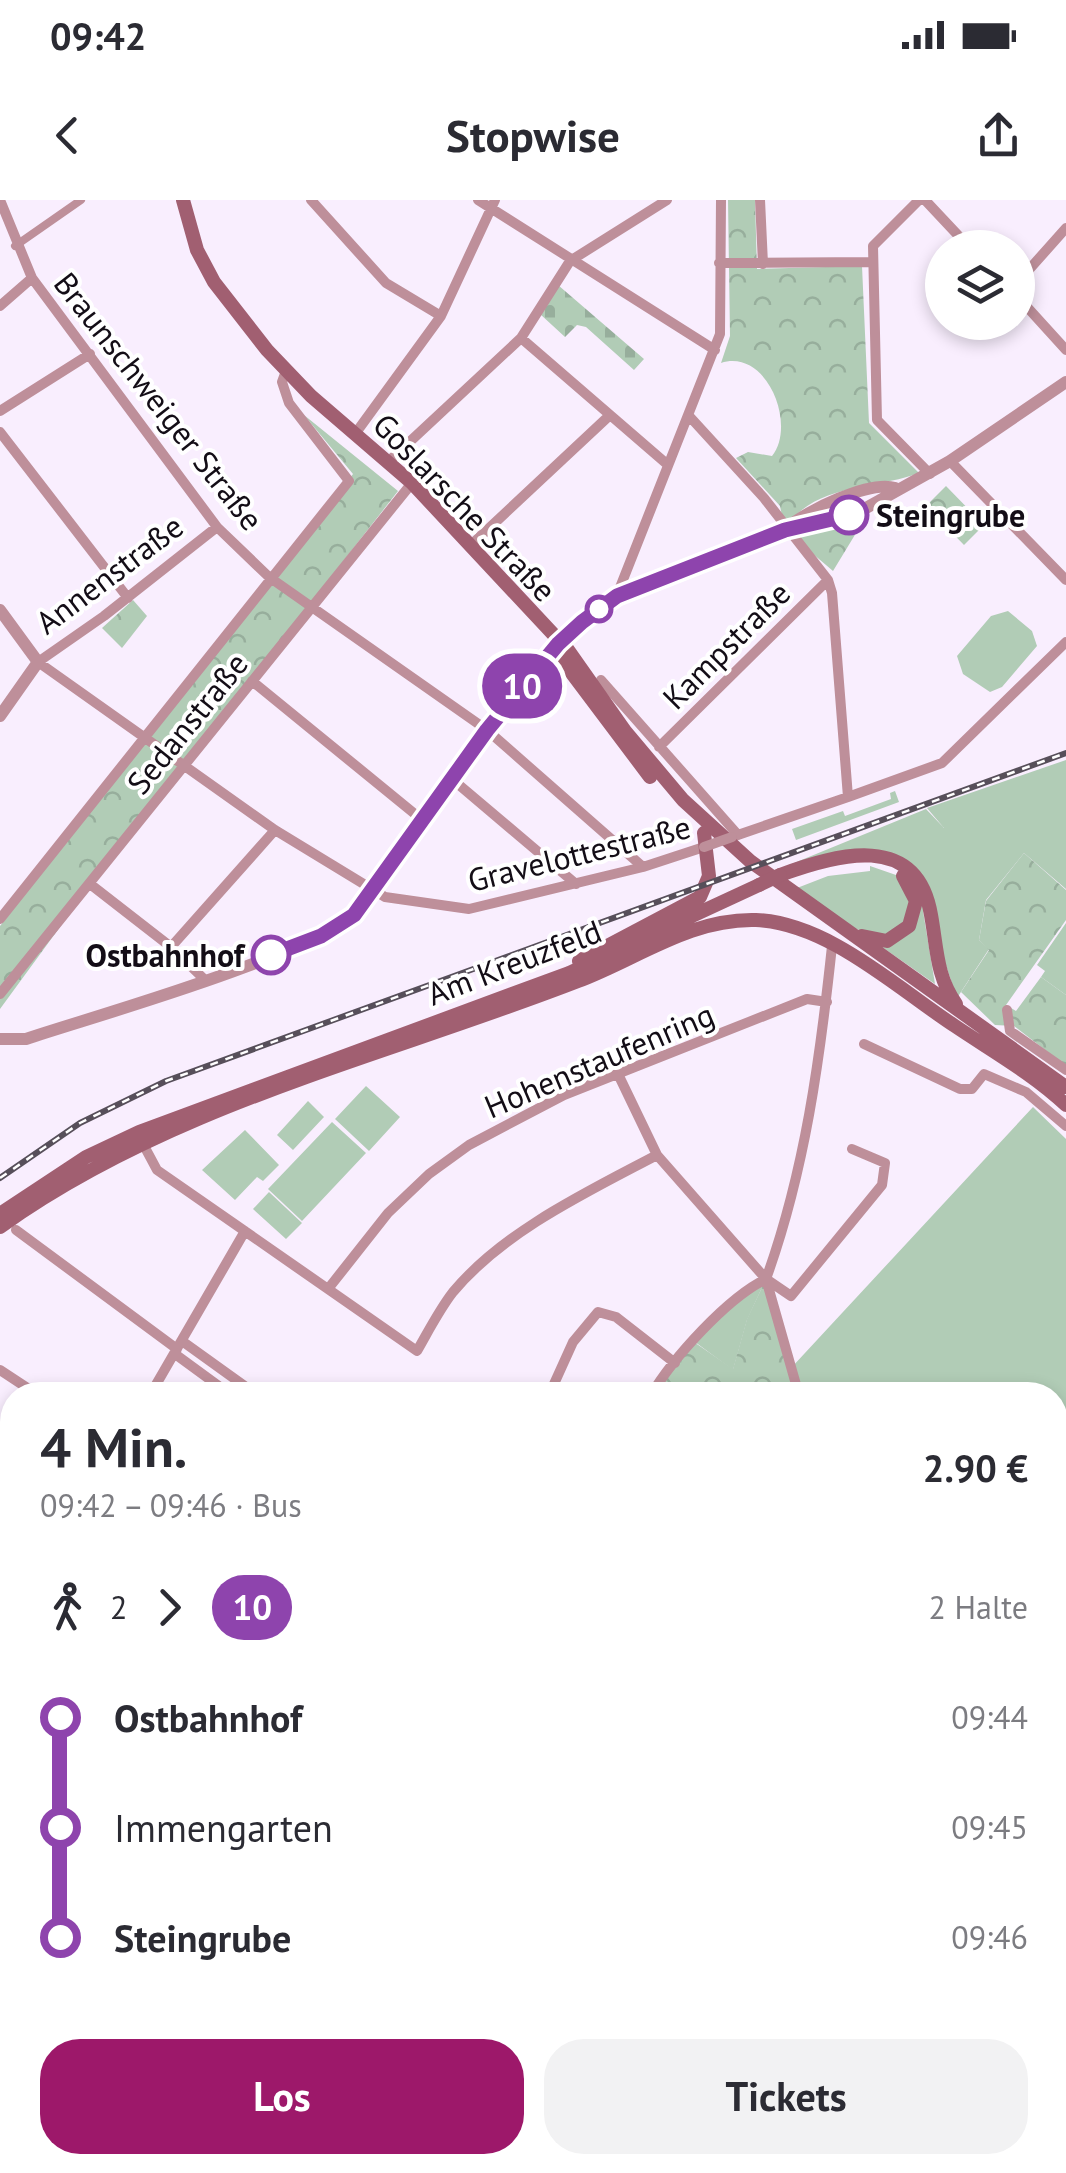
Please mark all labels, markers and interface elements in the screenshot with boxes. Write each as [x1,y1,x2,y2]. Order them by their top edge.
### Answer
text: 09:42 [50,11,146,60]
text: Stopwise [446,106,620,164]
icon: back [40,108,95,163]
icon: share [971,108,1026,163]
map controls [925,230,1035,340]
button: layers [925,230,1035,340]
street label: Braunschweiger Straße [45,263,273,539]
street label: Goslarsche Straße [364,404,566,610]
place label: Steingrube [876,494,1025,536]
marker: Steingrube [830,496,868,534]
street label: Annenstraße [27,505,191,643]
street label: Kampstraße [653,572,799,718]
unlabelled marker [586,596,612,622]
street label: Sedanstraße [117,644,257,802]
line badge: 10 [477,654,567,718]
text: 10 [502,663,542,709]
street label: Gravelottestraße [463,805,695,901]
street label: Am Kreuzfeld [421,910,607,1014]
place label: Ostbahnhof [85,934,246,976]
marker: Ostbahnhof [252,936,290,974]
street label: Hohenstaufenring [478,993,720,1127]
text: 4 Min. [40,1411,187,1482]
text: 2.90 € [923,1443,1028,1492]
text: 09:42 – 09:46 · Bus [40,1484,302,1526]
icon: walk [40,1580,95,1635]
icon: forward [142,1580,197,1635]
text: 10 [232,1584,272,1630]
text: 2 [110,1586,127,1628]
text: 2 Halte [929,1586,1028,1628]
text: Ostbahnhof [114,1693,302,1742]
text: 09:44 [951,1696,1028,1738]
text: Immengarten [114,1803,333,1852]
text: 09:45 [951,1806,1028,1848]
text: Steingrube [114,1913,291,1962]
text: 09:46 [951,1916,1028,1958]
button: Los [40,2039,524,2154]
button: Tickets [544,2039,1028,2154]

